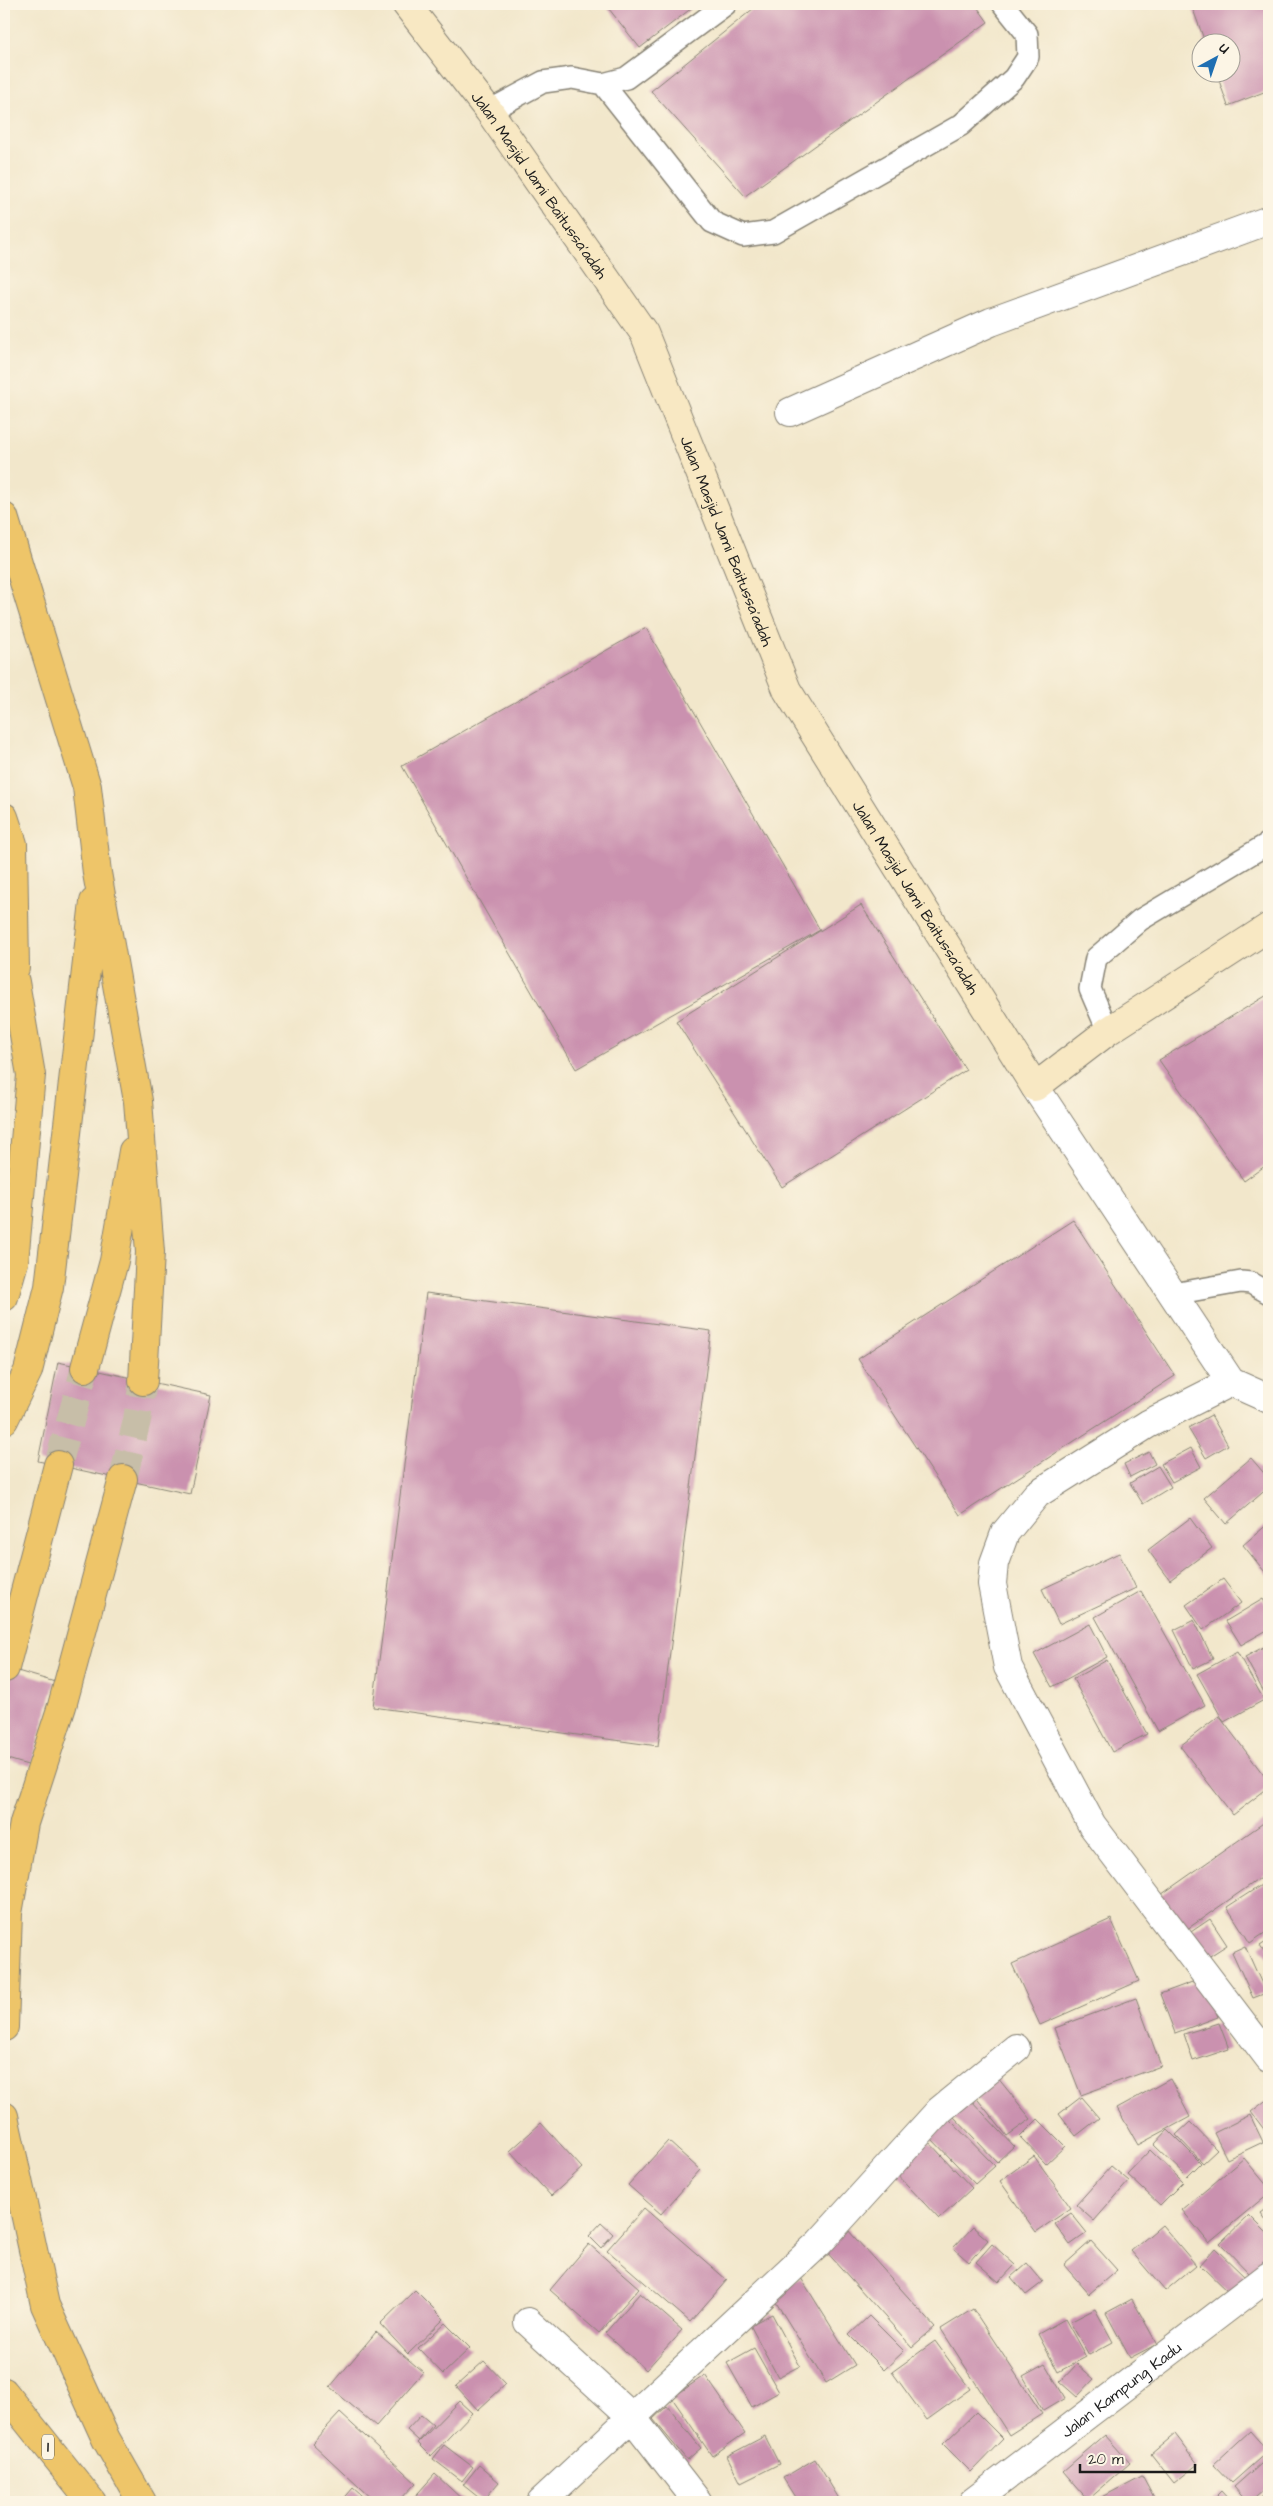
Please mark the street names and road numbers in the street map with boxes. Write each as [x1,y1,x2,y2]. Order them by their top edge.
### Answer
street label: Jalan Masjid Jami Baitussa'adah [466,87,613,283]
street label: Jalan Masjid Jami Baitussa'adah [674,433,778,650]
street label: Jalan Masjid Jami Baitussa'adah [847,797,984,999]
street label: Jalan Kampung Kadu [1057,2337,1186,2443]
road number: 1 [42,2434,54,2460]

